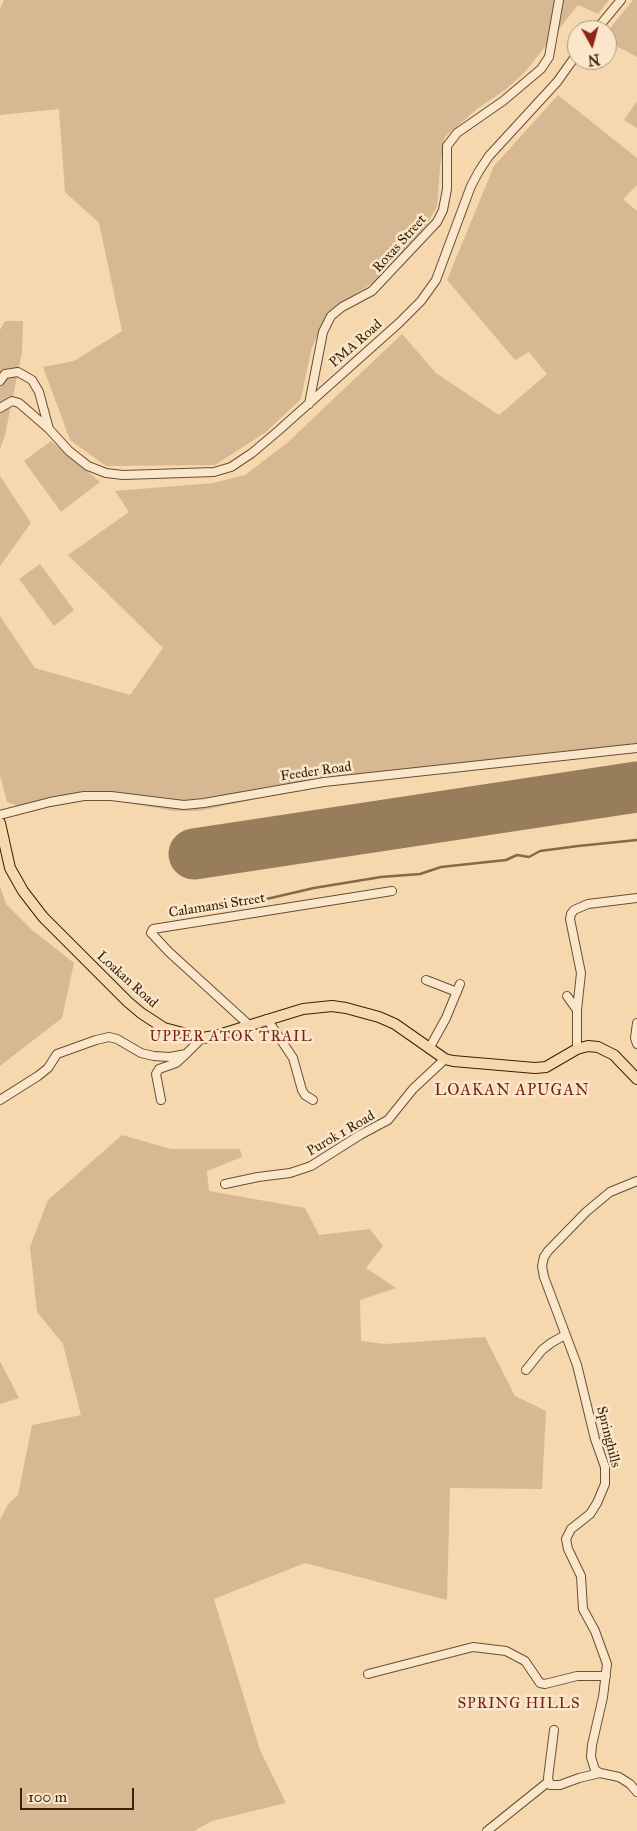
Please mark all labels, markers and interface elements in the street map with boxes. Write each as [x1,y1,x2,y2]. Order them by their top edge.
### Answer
north arrow [567,20,617,70]
text: N [587,50,601,69]
street label: Roxas Street [370,212,430,276]
street label: PMA Road [326,316,386,372]
street label: Feeder Road [279,759,353,785]
street label: Calamansi Street [168,890,266,922]
street label: Loakan Road [93,948,161,1012]
district label: UPPER ATOK TRAIL [147,1028,315,1046]
district label: LOAKAN APUGAN [433,1081,591,1101]
street label: Purok 1 Road [304,1108,378,1160]
street label: Springhills [592,1405,624,1469]
district label: SPRING HILLS [456,1695,582,1713]
scale bar [22,1778,136,1810]
text: 100 m [28,1788,67,1806]

